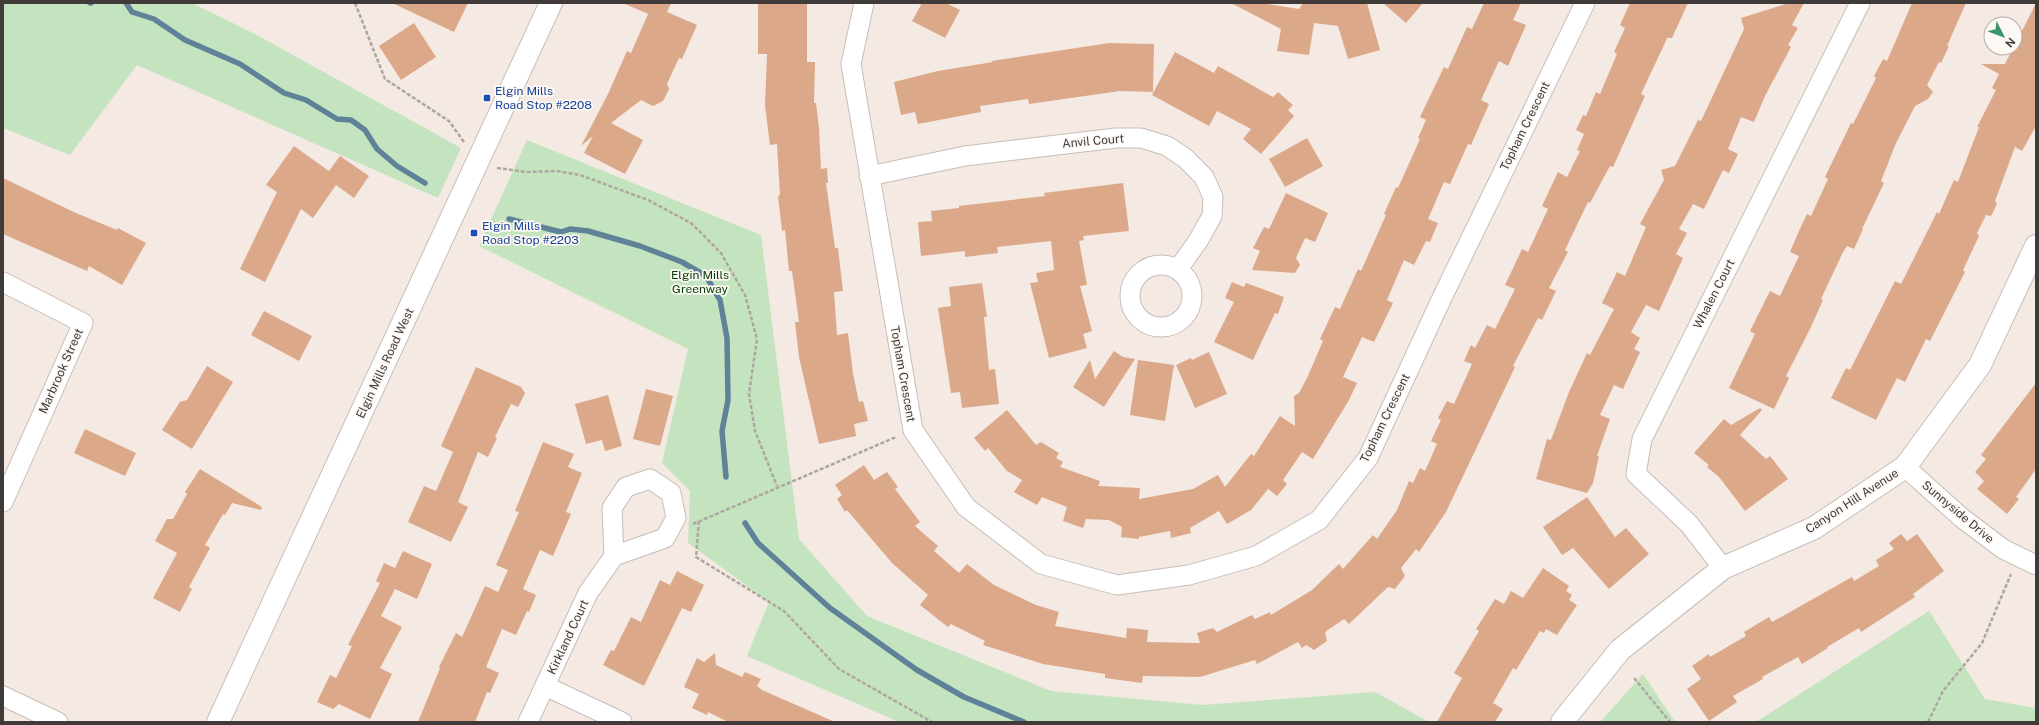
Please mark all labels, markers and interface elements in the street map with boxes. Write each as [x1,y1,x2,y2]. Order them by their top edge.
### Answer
north arrow [1983,16,2023,56]
text: N [2003,35,2018,50]
street label: Topham Crescent [1497,79,1553,173]
place label: Elgin Mills Road Stop #2208 [495,84,592,112]
marker: Elgin Mills Road Stop #2208 [482,93,492,103]
street label: Anvil Court [1061,131,1125,151]
place label: Elgin Mills Road Stop #2203 [482,219,579,247]
marker: Elgin Mills Road Stop #2203 [469,228,479,238]
street label: Whalen Court [1690,257,1738,331]
park label: Elgin Mills Greenway [671,268,729,296]
street label: Elgin Mills Road West [353,305,417,420]
street label: Topham Crescent [888,325,918,423]
street label: Marbrook Street [36,326,86,416]
street label: Topham Crescent [1357,371,1413,465]
street label: Canyon Hill Avenue [1803,466,1901,536]
street label: Sunnyside Drive [1919,478,1997,546]
street label: Kirkland Court [545,597,592,677]

